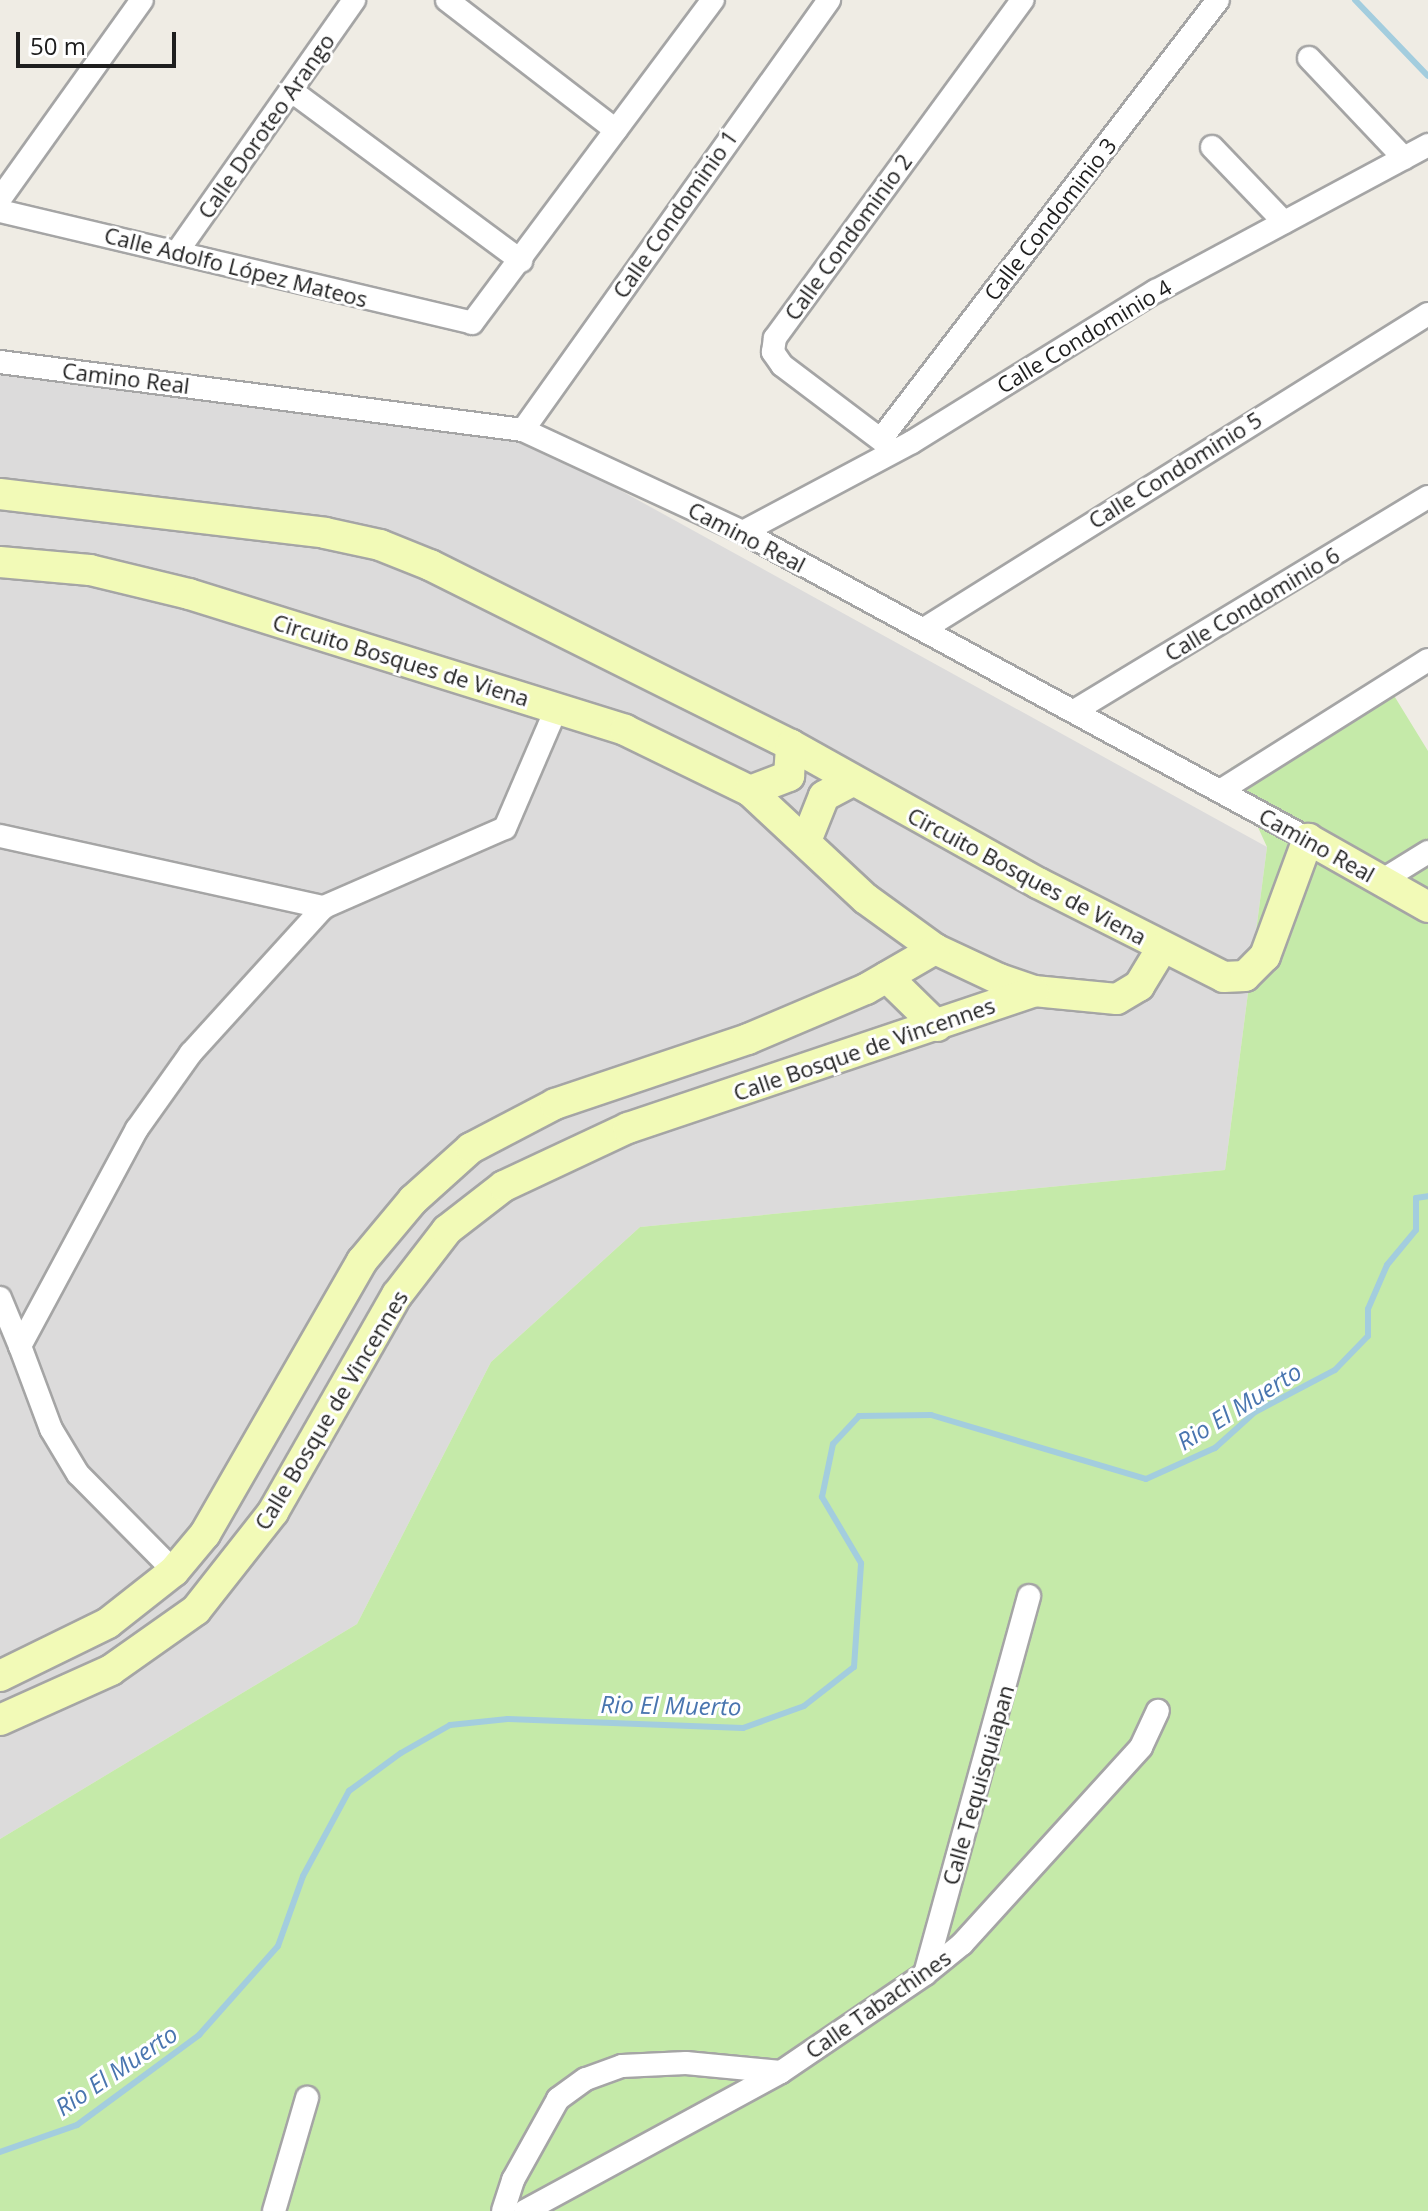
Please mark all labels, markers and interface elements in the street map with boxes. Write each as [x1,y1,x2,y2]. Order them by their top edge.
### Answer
scale bar [20,16,180,66]
street label: Calle Doroteo Arango [192,28,340,224]
text: 50 m [30,29,86,62]
street label: Calle Condominio 1 [607,125,743,303]
street label: Calle Condominio 3 [978,132,1122,306]
street label: Calle Condominio 2 [779,149,917,325]
street label: Calle Adolfo López Mateos [102,222,370,312]
street label: Calle Condominio 4 [992,273,1176,399]
street label: Camino Real [61,357,191,399]
street label: Calle Condominio 5 [1084,406,1266,534]
street label: Camino Real [684,496,810,578]
street label: Calle Condominio 6 [1160,541,1344,667]
street label: Circuito Bosques de Viena [270,608,532,712]
street label: Circuito Bosques de Viena [903,802,1151,950]
street label: Camino Real [1255,802,1379,888]
street label: Calle Bosque de Vincennes [730,992,998,1106]
street label: Calle Bosque de Vincennes [249,1286,413,1534]
water label: Rio El Muerto [1172,1356,1306,1456]
street label: Calle Tequisquiapan [937,1682,1019,1888]
water label: Rio El Muerto [600,1689,742,1721]
street label: Calle Tabachines [800,1944,956,2064]
water label: Rio El Muerto [50,2019,182,2121]

